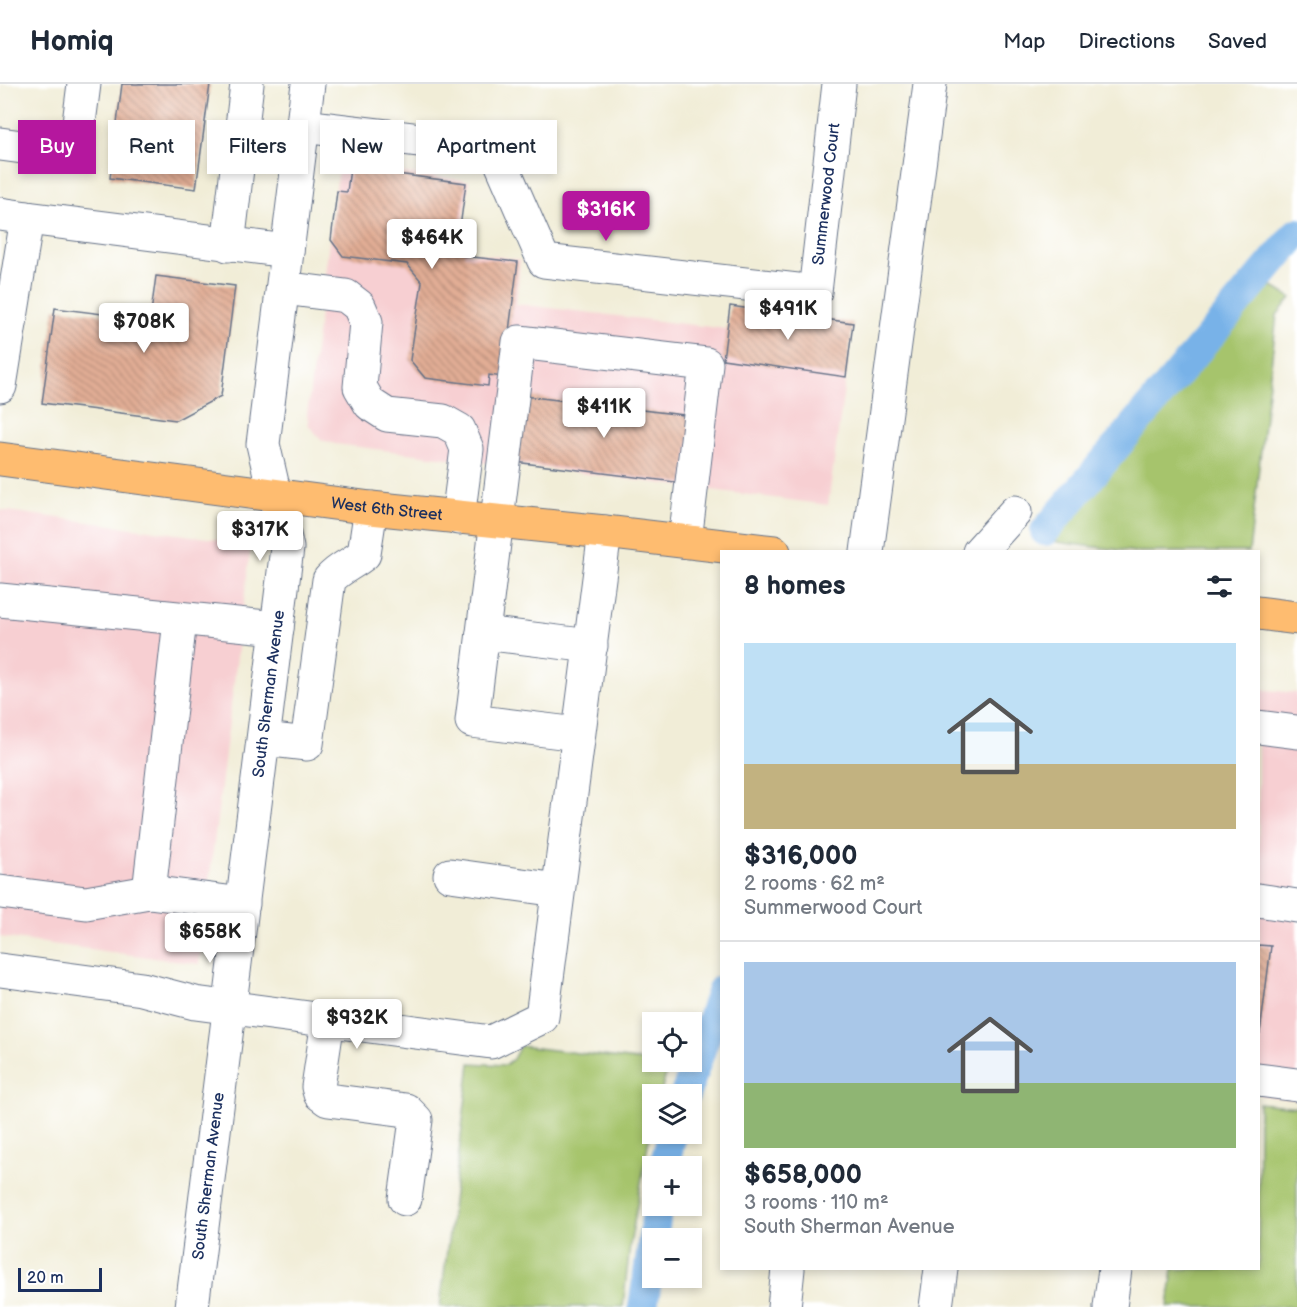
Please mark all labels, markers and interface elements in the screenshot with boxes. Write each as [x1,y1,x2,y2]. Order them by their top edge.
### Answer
text: Homiq [30,25,114,58]
text: Map [1003,29,1046,54]
text: Directions [1079,29,1175,54]
text: Saved [1208,29,1267,54]
chip: Buy [18,120,96,174]
chip: Rent [108,120,195,174]
chip: Filters [207,120,308,174]
chip: New [320,120,404,174]
chip: Apartment [416,120,557,174]
street label: Summerwood Court [809,122,844,266]
pin: $316K [564,191,648,242]
text: $316K [577,198,636,222]
pin: $464K [390,219,474,270]
text: $464K [401,226,463,250]
pin: $491K [746,290,830,341]
text: $491K [759,297,817,321]
pin: $708K [102,303,186,354]
text: $708K [113,310,175,334]
pin: $411K [562,388,646,439]
text: $411K [577,395,632,419]
street label: West 6th Street [330,493,443,525]
pin: $317K [218,511,302,562]
text: $317K [231,518,289,542]
icon: filters [1203,570,1236,603]
text: 8 homes [744,571,846,602]
street label: South Sherman Avenue [249,608,289,779]
icon: home [936,682,1044,790]
text: $316,000 [744,841,857,872]
text: 2 rooms · 62 m² [744,872,885,896]
text: Summerwood Court [744,896,922,920]
pin: $658K [168,913,252,964]
text: $658K [179,920,241,944]
pin: $932K [315,999,399,1050]
icon: home [936,1001,1044,1109]
text: $932K [326,1006,388,1030]
map controls [642,1012,702,1288]
button: locate [642,1012,702,1072]
button: layers [642,1084,702,1144]
street label: South Sherman Avenue [188,1091,228,1261]
button: + [642,1156,702,1216]
text: $658,000 [744,1160,862,1191]
text: 3 rooms · 110 m² [744,1191,889,1215]
text: South Sherman Avenue [744,1215,955,1239]
button: − [642,1228,702,1288]
scale bar [18,1265,102,1292]
text: 20 m [27,1269,63,1288]

